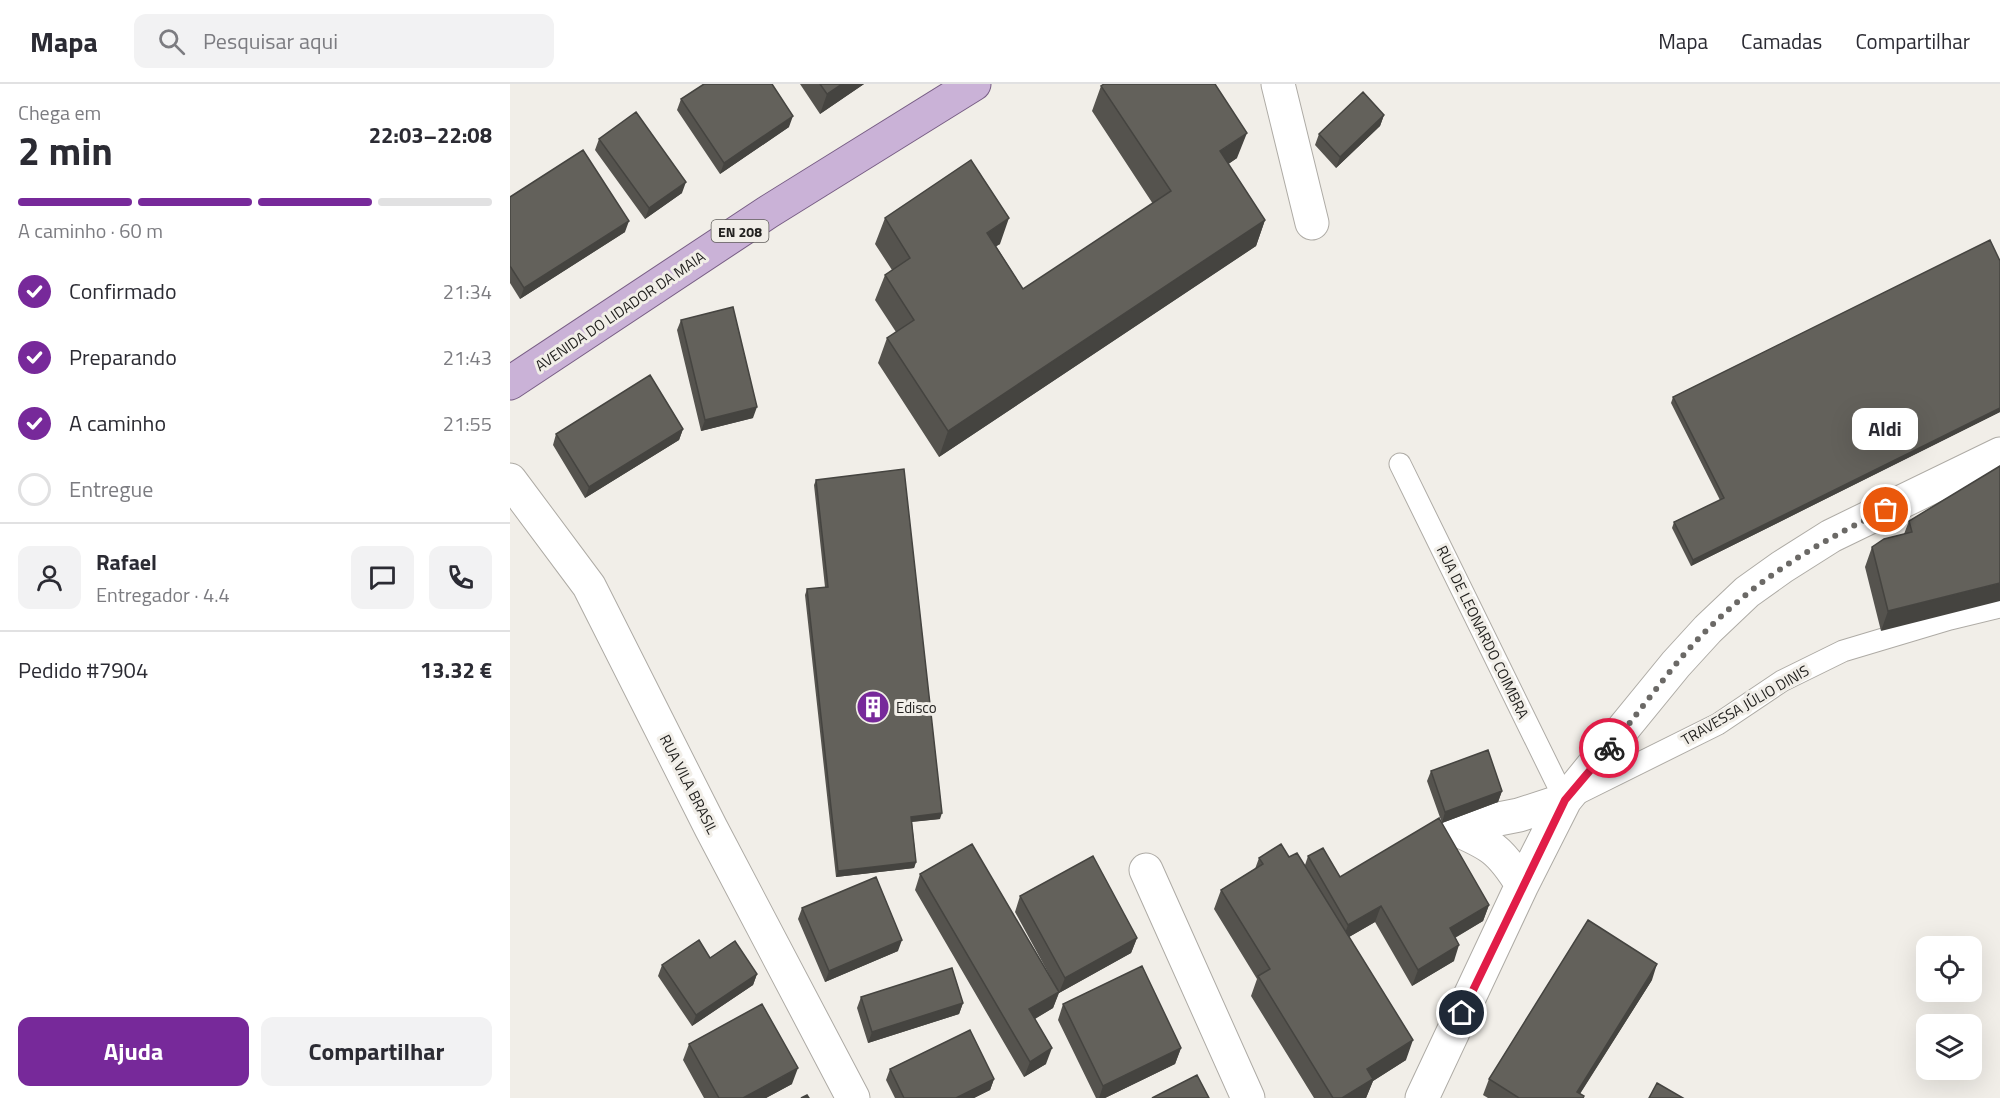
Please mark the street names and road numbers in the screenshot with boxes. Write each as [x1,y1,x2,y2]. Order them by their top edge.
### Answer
road number: EN 208 [712,220,768,242]
street label: AVENIDA DO LIDADOR DA MAIA [530,245,710,377]
street label: RUA DE LEONARDO COIMBRA [1431,541,1535,723]
street label: TRAVESSA JÚLIO DINIS [1677,659,1813,751]
street label: RUA VILA BRASIL [654,730,724,838]

